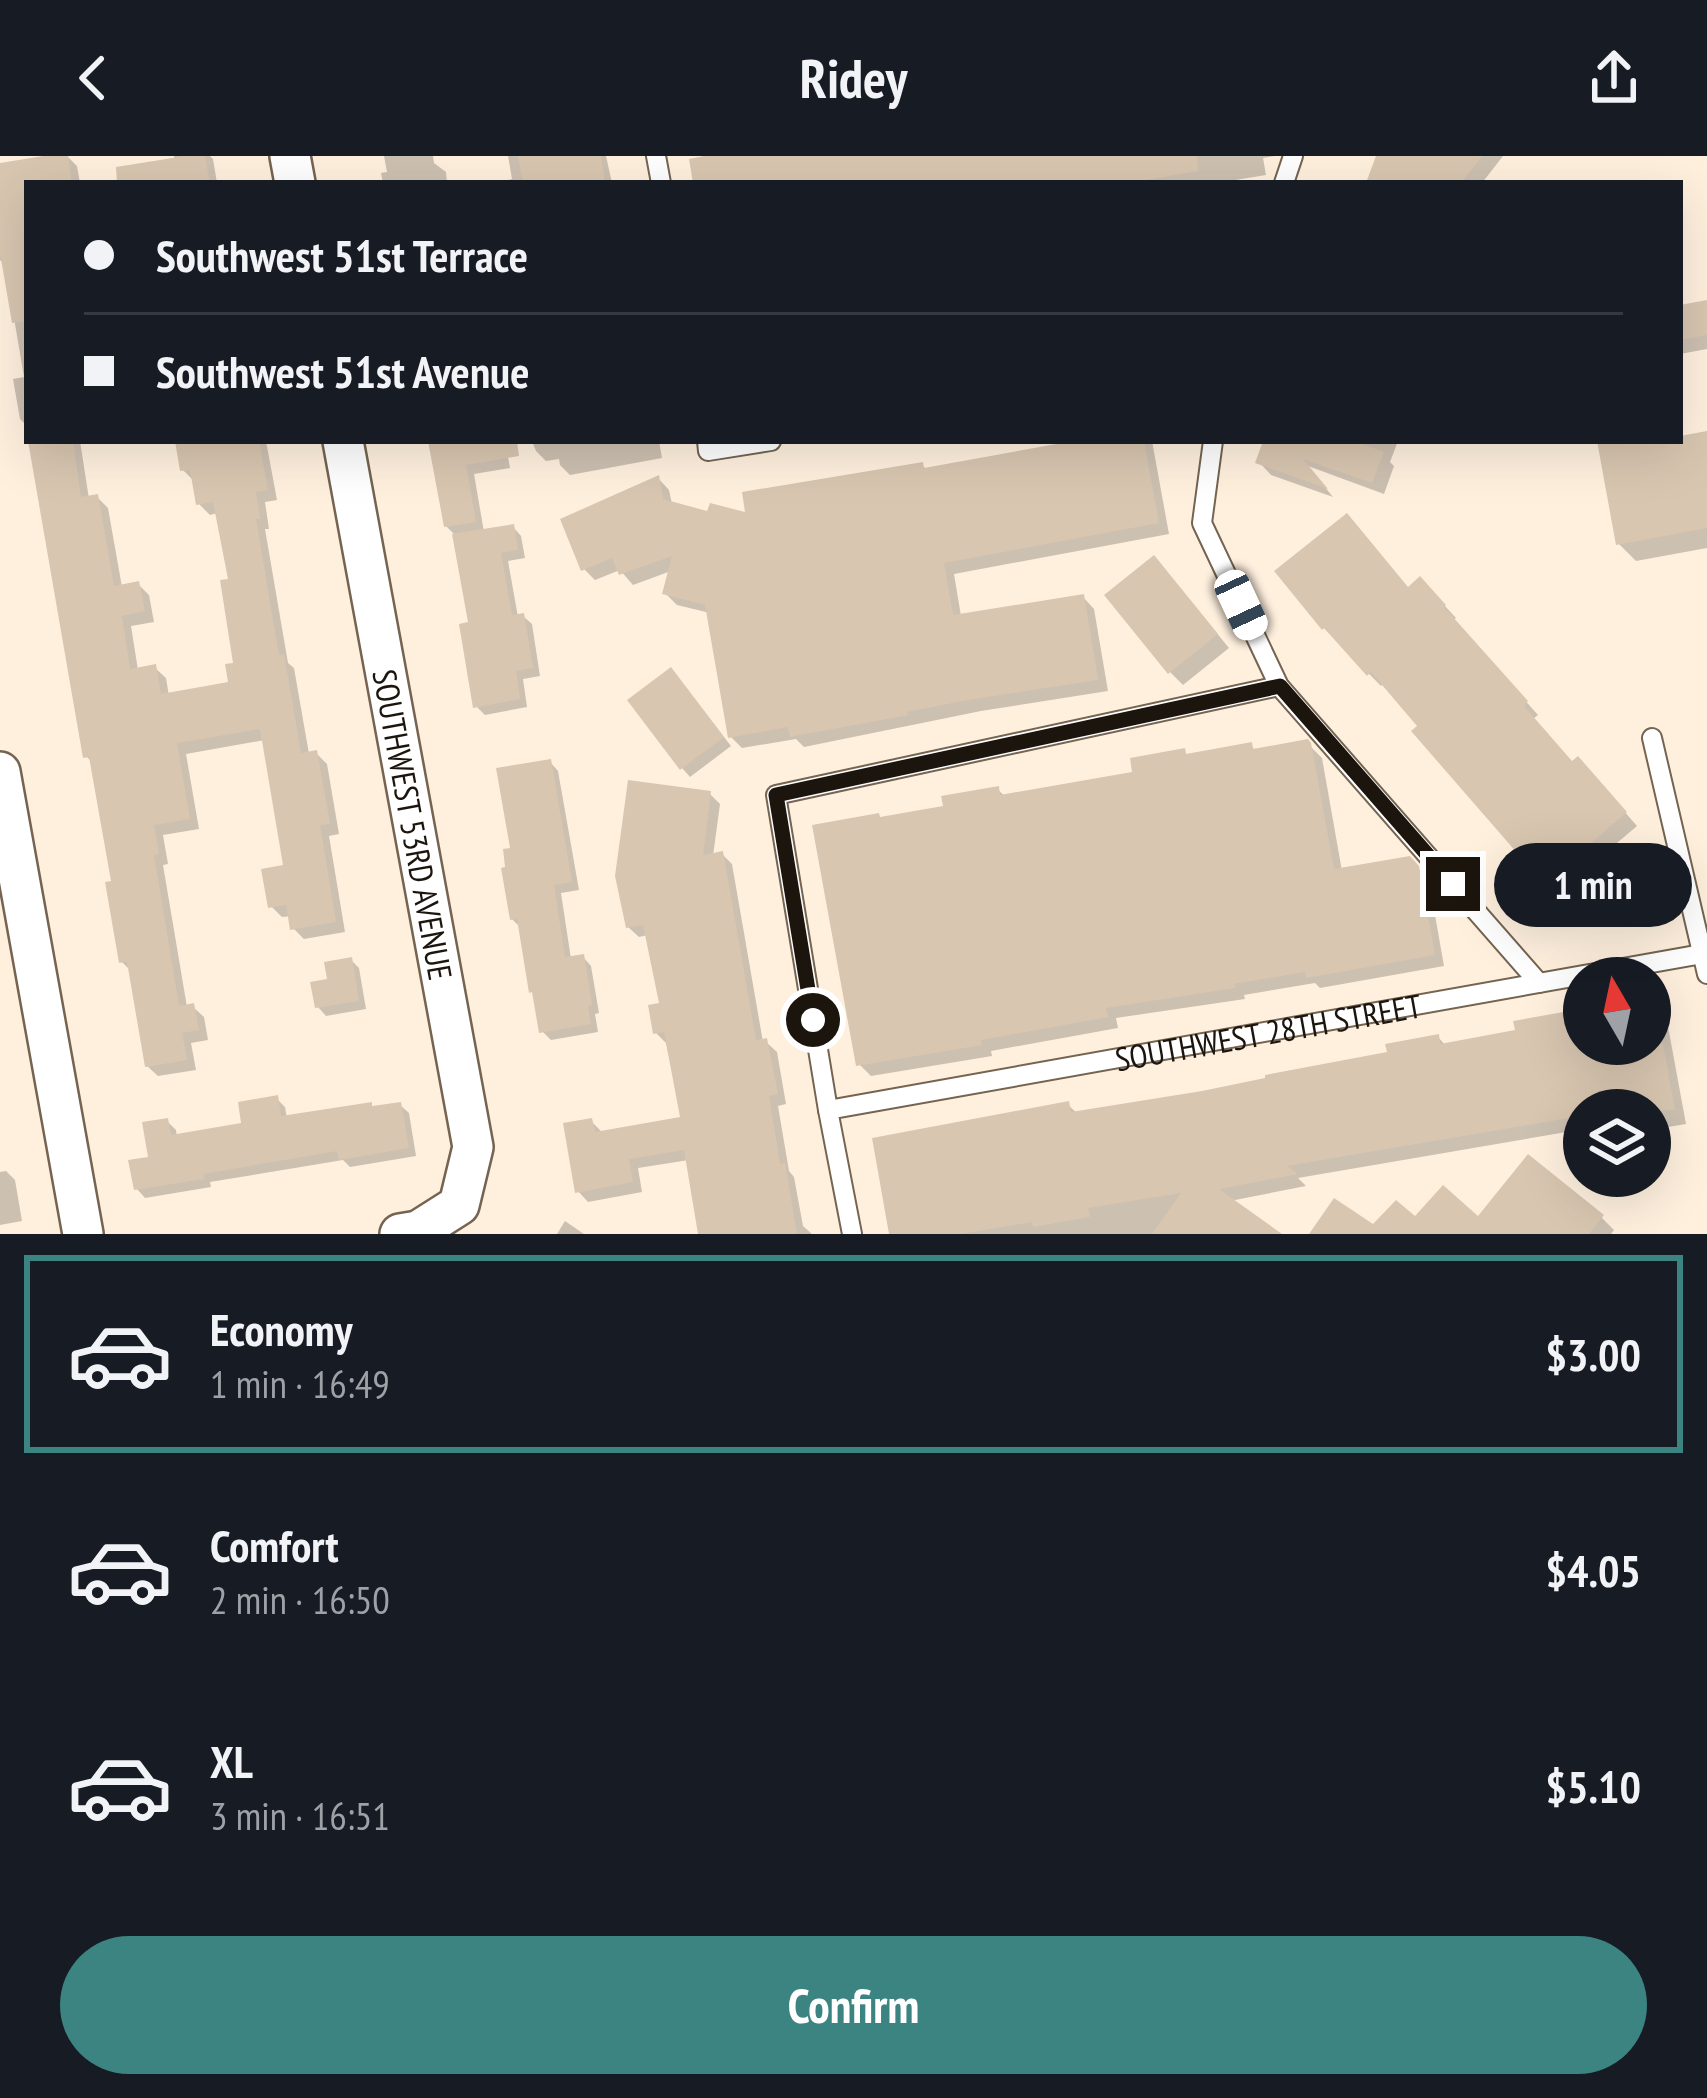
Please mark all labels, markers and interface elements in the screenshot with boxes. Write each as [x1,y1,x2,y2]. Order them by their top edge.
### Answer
text: Ridey [800,43,907,113]
icon: back [60,45,126,111]
icon: share [1581,45,1647,111]
text: Southwest 51st Terrace [156,226,528,284]
text: Southwest 51st Avenue [156,342,529,400]
car [1209,565,1273,645]
street label: SOUTHWEST 53RD AVENUE [364,666,463,983]
callout: 1 min [1495,842,1693,926]
route end [1426,857,1480,911]
text: 1 min [1554,859,1632,910]
north arrow [1563,957,1671,1065]
map controls [1563,957,1671,1197]
street label: SOUTHWEST 28TH STREET [1112,983,1425,1080]
route start [786,993,840,1047]
button: layers [1563,1089,1671,1197]
icon: car [66,1300,174,1408]
text: Economy [210,1300,353,1358]
text: $3.00 [1545,1325,1641,1383]
text: 1 min · 16:49 [210,1358,390,1409]
icon: car [66,1516,174,1624]
text: Comfort [210,1516,339,1574]
text: $4.05 [1545,1541,1641,1599]
text: 2 min · 16:50 [210,1574,390,1625]
icon: car [66,1732,174,1840]
text: XL [210,1732,253,1790]
text: $5.10 [1545,1757,1641,1815]
text: 3 min · 16:51 [210,1790,390,1841]
button: Confirm [60,1936,1647,2074]

